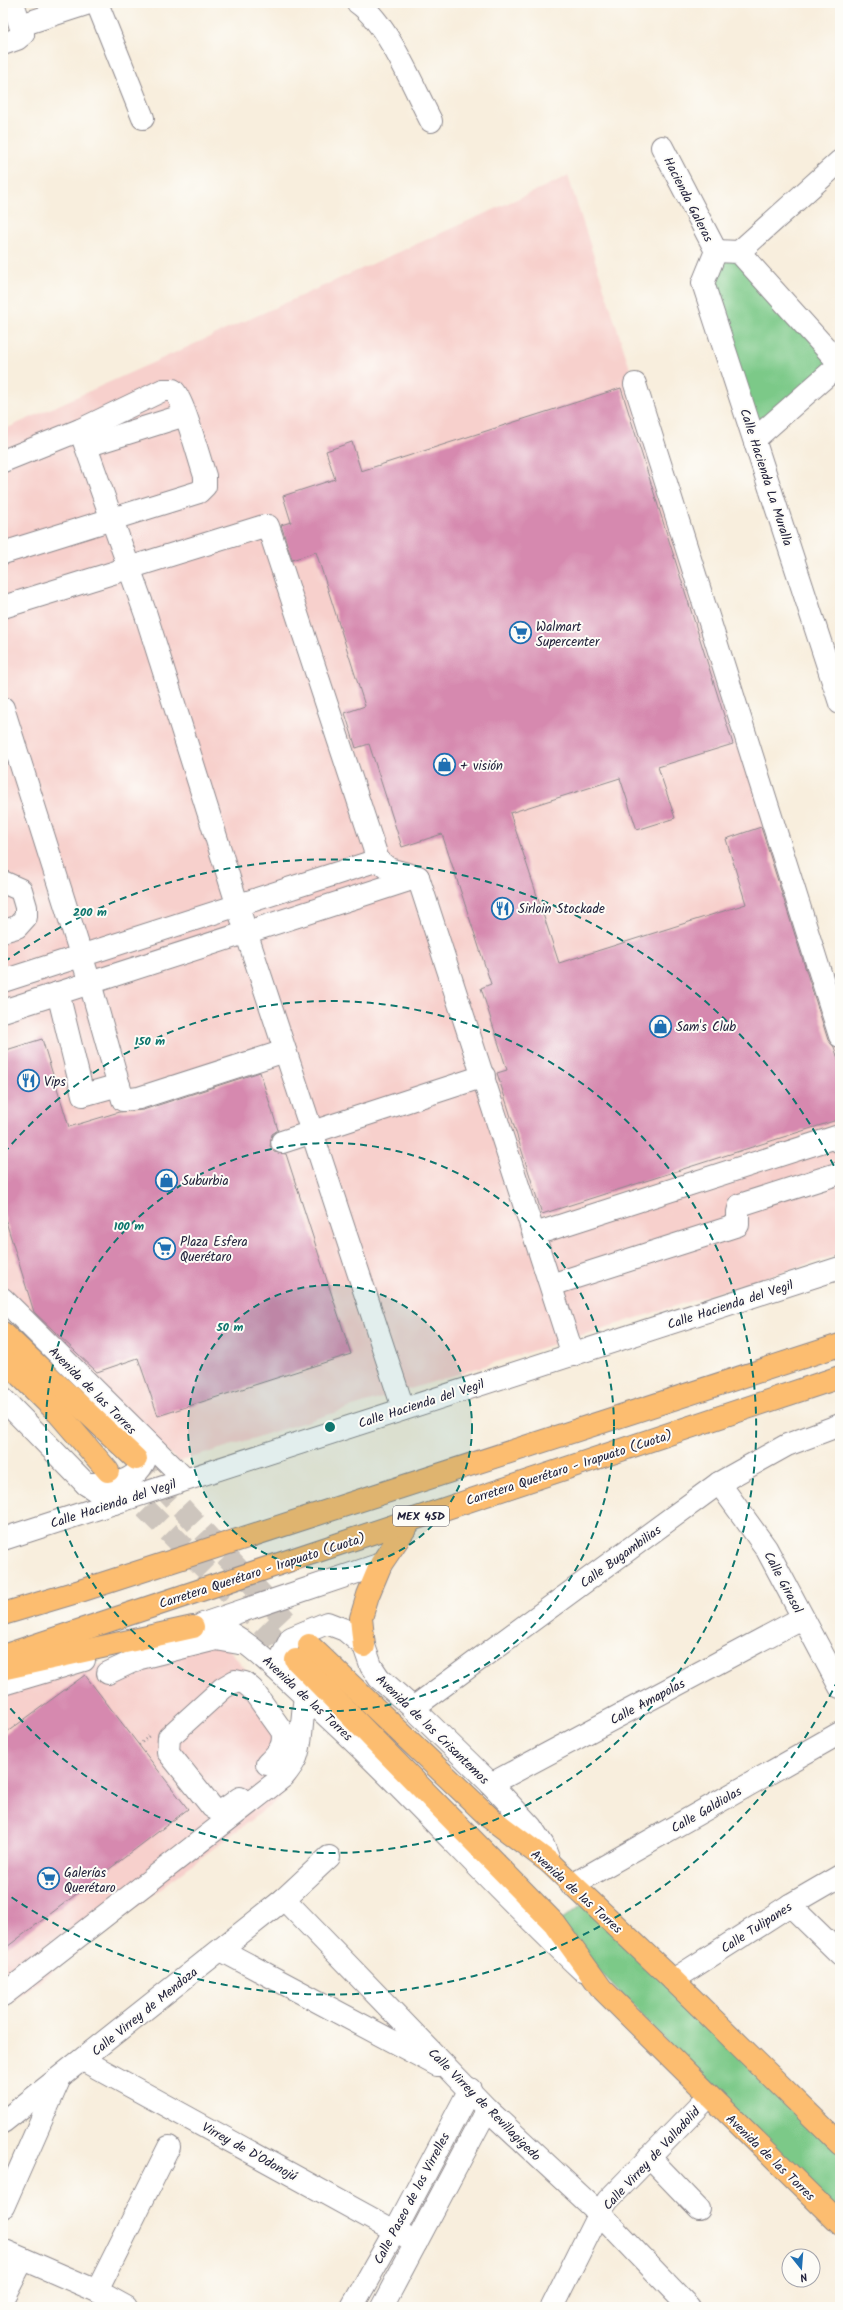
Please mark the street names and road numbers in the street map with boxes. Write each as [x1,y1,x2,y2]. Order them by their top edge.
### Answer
street label: Hacienda Galeras [657,153,718,246]
street label: Calle Hacienda La Muralla [733,406,798,549]
street label: Calle Hacienda del Vegil [665,1275,796,1336]
street label: Avenida de las Torres [43,1342,141,1440]
street label: Calle Hacienda del Vegil [356,1374,487,1435]
street label: Carretera Querétaro - Irapuato (Cuota) [463,1425,675,1512]
street label: Calle Hacienda del Vegil [48,1474,179,1535]
road number: MEX 45D [393,1506,449,1526]
street label: Calle Bugambilias [576,1520,666,1594]
street label: Carretera Querétaro - Irapuato (Cuota) [156,1528,368,1615]
street label: Calle Girasol [758,1548,808,1617]
street label: Avenida de las Torres [257,1651,357,1747]
street label: Avenida de los Crisantemos [370,1670,494,1790]
street label: Calle Amapolas [606,1673,690,1731]
street label: Calle Galdiolas [667,1781,747,1839]
street label: Avenida de las Torres [525,1845,627,1940]
street label: Calle Tulipanes [717,1897,797,1959]
street label: Calle Virrey de Mendoza [87,1963,203,2062]
street label: Calle Virrey de Revillagigedo [422,2044,545,2167]
street label: Calle Virrey de Valladolid [598,2102,706,2216]
street label: Avenida de las Torres [720,2110,820,2207]
street label: Virrey de D'Odonojú [198,2117,302,2188]
street label: Calle Paseo de los Virrelles [369,2129,456,2268]

